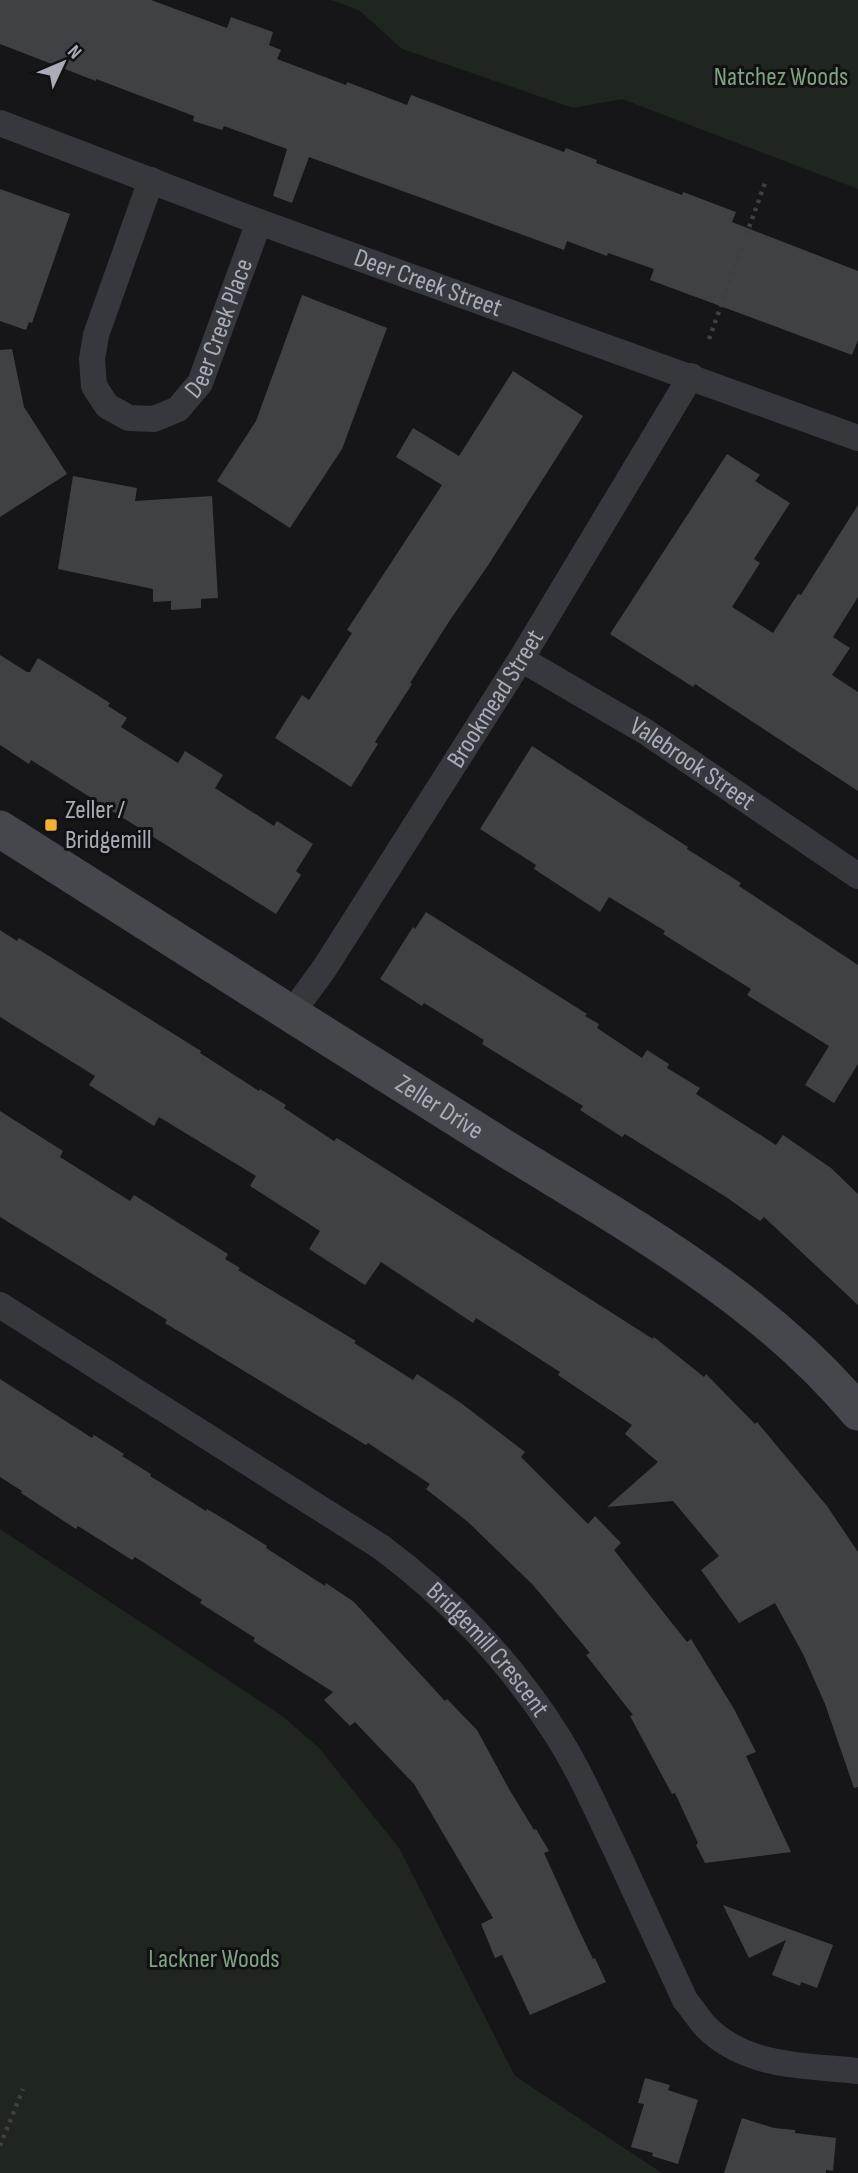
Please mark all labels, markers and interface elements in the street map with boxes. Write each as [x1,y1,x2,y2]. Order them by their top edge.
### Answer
north arrow [28,28,98,98]
text: N [62,41,86,64]
park label: Natchez Woods [714,62,848,93]
street label: Deer Creek Street [350,242,506,324]
street label: Deer Creek Place [178,254,260,405]
street label: Brookmead Street [440,624,551,773]
street label: Valebrook Street [624,711,761,817]
place label: Zeller / Bridgemill [65,795,152,856]
marker: Zeller / Bridgemill [43,817,59,833]
street label: Zeller Drive [390,1068,489,1146]
street label: Bridgemill Crescent [420,1576,556,1723]
park label: Lackner Woods [148,1944,280,1975]

